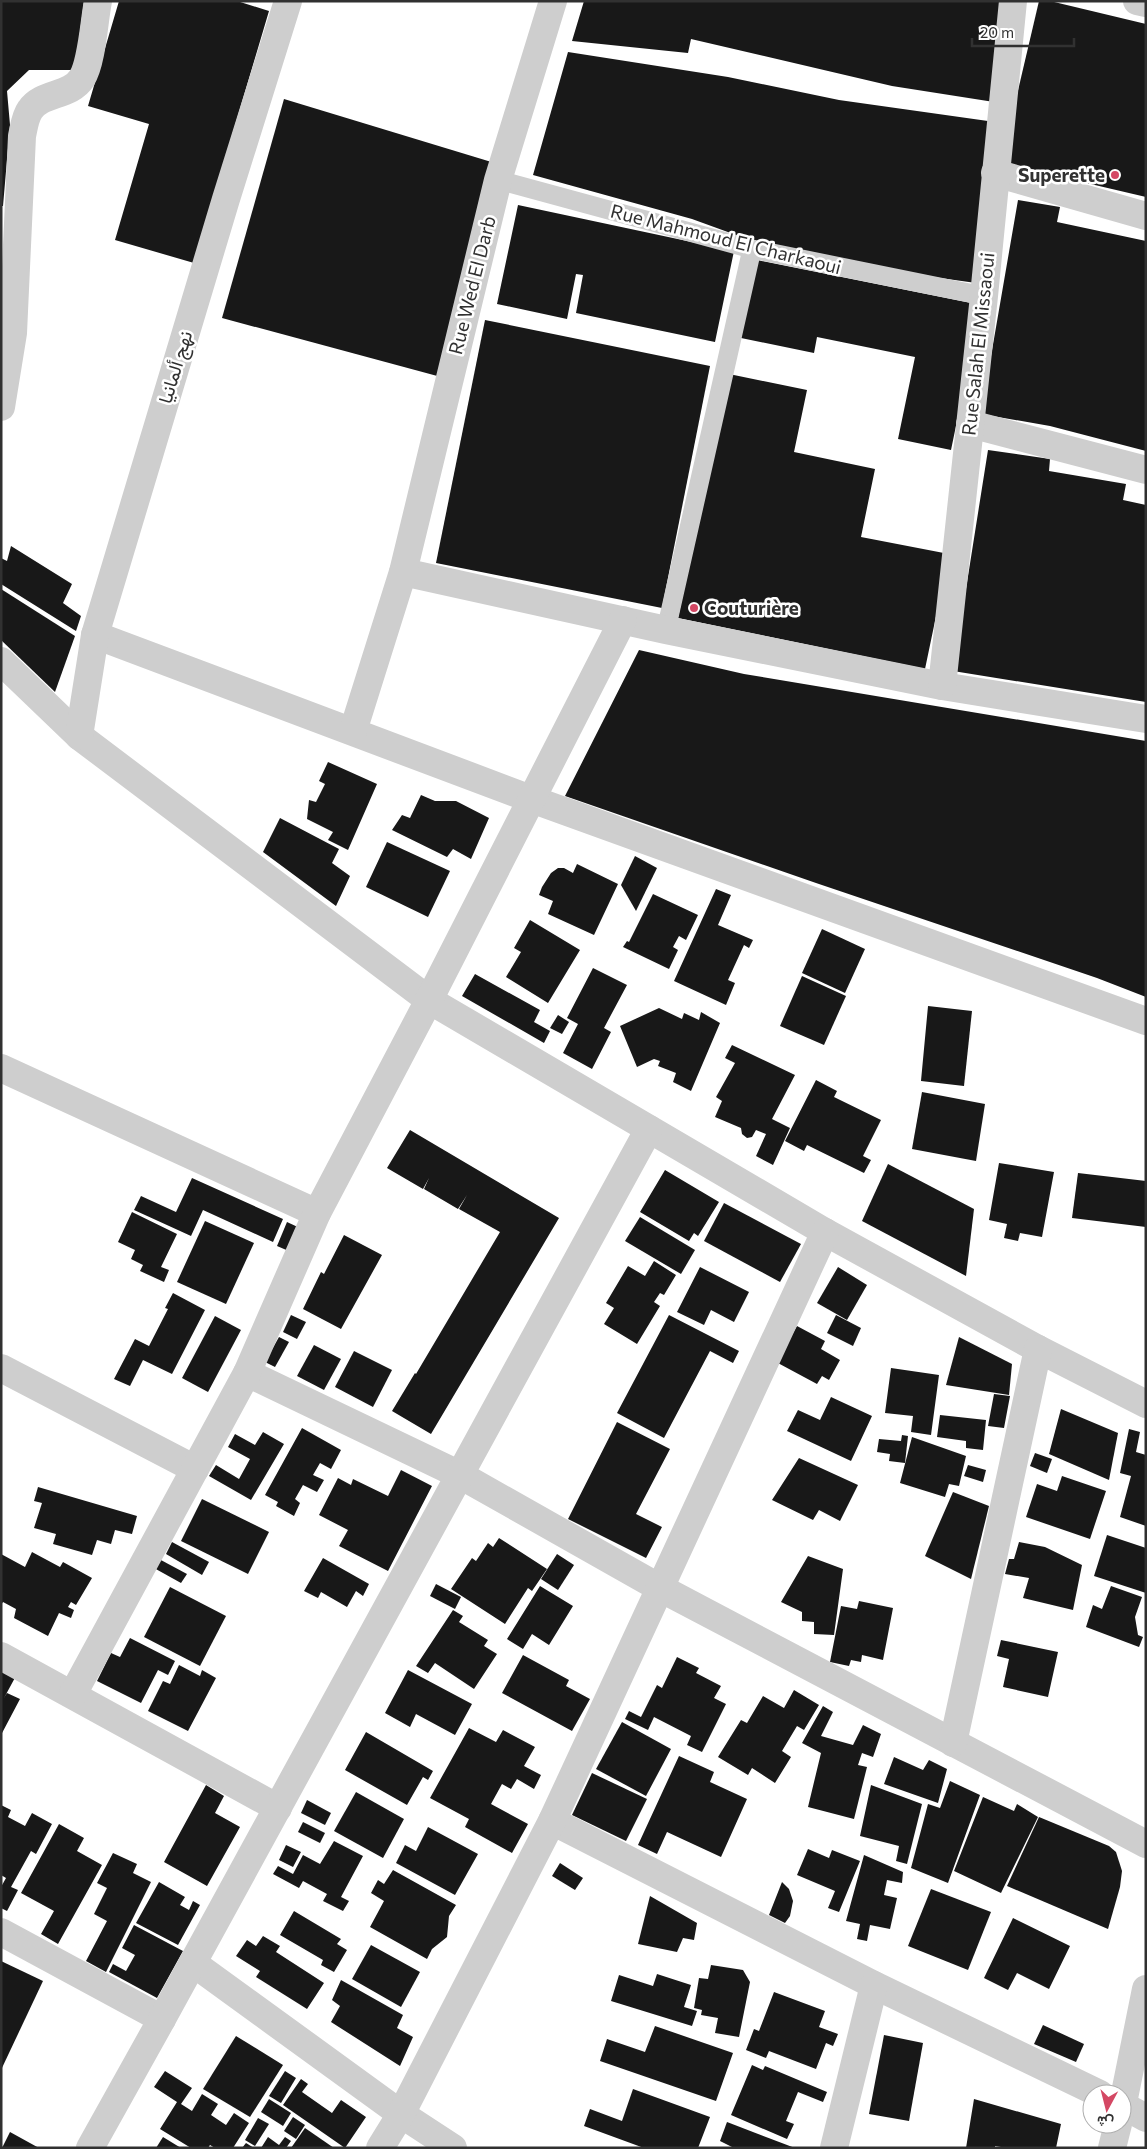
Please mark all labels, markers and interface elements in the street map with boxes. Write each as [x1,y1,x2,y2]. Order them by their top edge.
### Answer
scale bar [972,15,1074,47]
text: 20 m [980,23,1014,41]
place label: Superette [1018,163,1105,186]
marker: Superette [1109,169,1121,181]
street label: Rue Mahmoud El Charkaoui [608,199,844,278]
street label: Rue Wed El Darb [443,213,500,357]
street label: Rue Salah El Missaoui [956,251,999,437]
street label: نهج ألمانيا [153,328,199,407]
place label: Couturière [704,596,799,619]
marker: Couturière [688,602,700,614]
north arrow [1082,2084,1132,2134]
text: ش [1096,2112,1115,2132]

